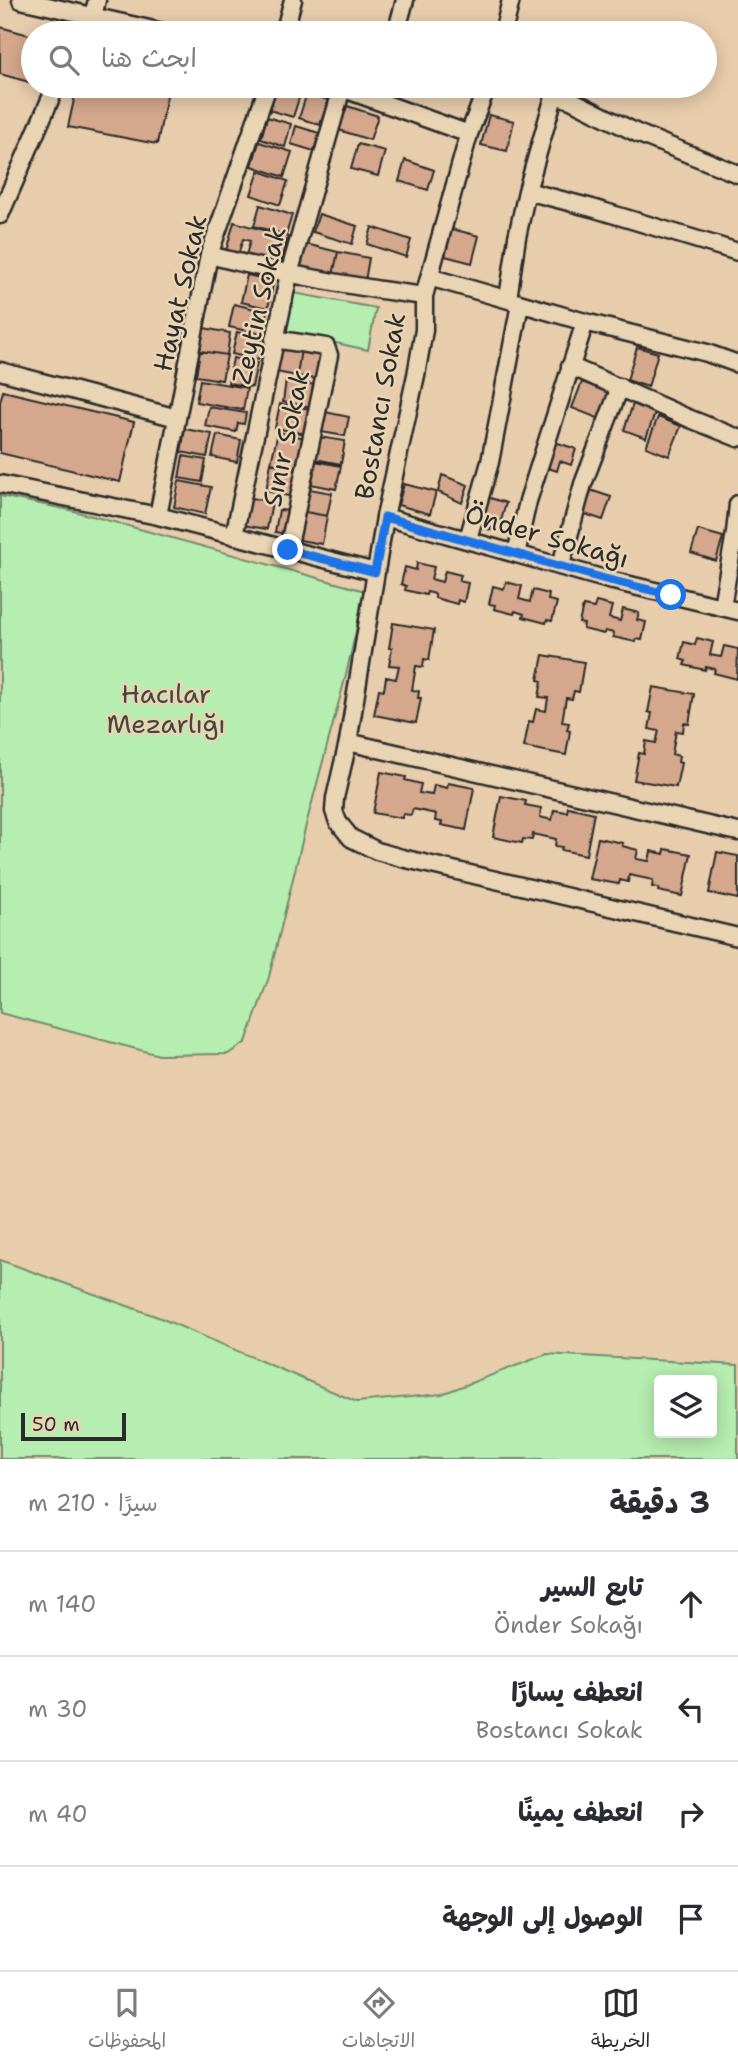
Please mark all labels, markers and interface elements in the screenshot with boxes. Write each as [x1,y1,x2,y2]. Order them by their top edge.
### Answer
search box [21,21,717,98]
text: ابحث هنا [101,40,197,75]
icon: search [45,41,83,79]
street label: Hayat Sokak [144,211,215,375]
street label: Zeytin Sokak [223,222,294,387]
street label: Bostancı Sokak [346,310,413,502]
street label: Sınır Sokak [254,366,317,510]
street label: Önder Sokağı [461,495,633,576]
route end [272,534,303,565]
route start [655,579,686,610]
park label: Hacılar Mezarlığı [106,676,226,741]
map controls [654,1375,717,1438]
button: layers [654,1375,717,1438]
scale bar [21,1410,126,1442]
text: 50 m [32,1412,80,1437]
text: 3 دقيقة [609,1482,710,1523]
text: سيرًا · 210 m [28,1488,158,1518]
text: تابع السير [541,1569,643,1604]
icon: ahead [672,1585,710,1623]
text: 140 m [28,1589,96,1619]
text: Önder Sokağı [494,1610,643,1640]
text: انعطف يسارًا [511,1674,643,1709]
icon: left [672,1690,710,1728]
text: 30 m [28,1694,87,1724]
text: Bostancı Sokak [476,1715,643,1745]
text: انعطف يمينًا [518,1794,643,1829]
icon: right [672,1795,710,1833]
text: 40 m [28,1799,88,1829]
text: الوصول إلى الوجهة [442,1899,643,1934]
icon: arrive [672,1900,710,1938]
tab: المحفوظات [88,1984,166,2057]
tab: الاتجاهات [342,1984,415,2057]
tab: الخريطة [591,1984,650,2057]

